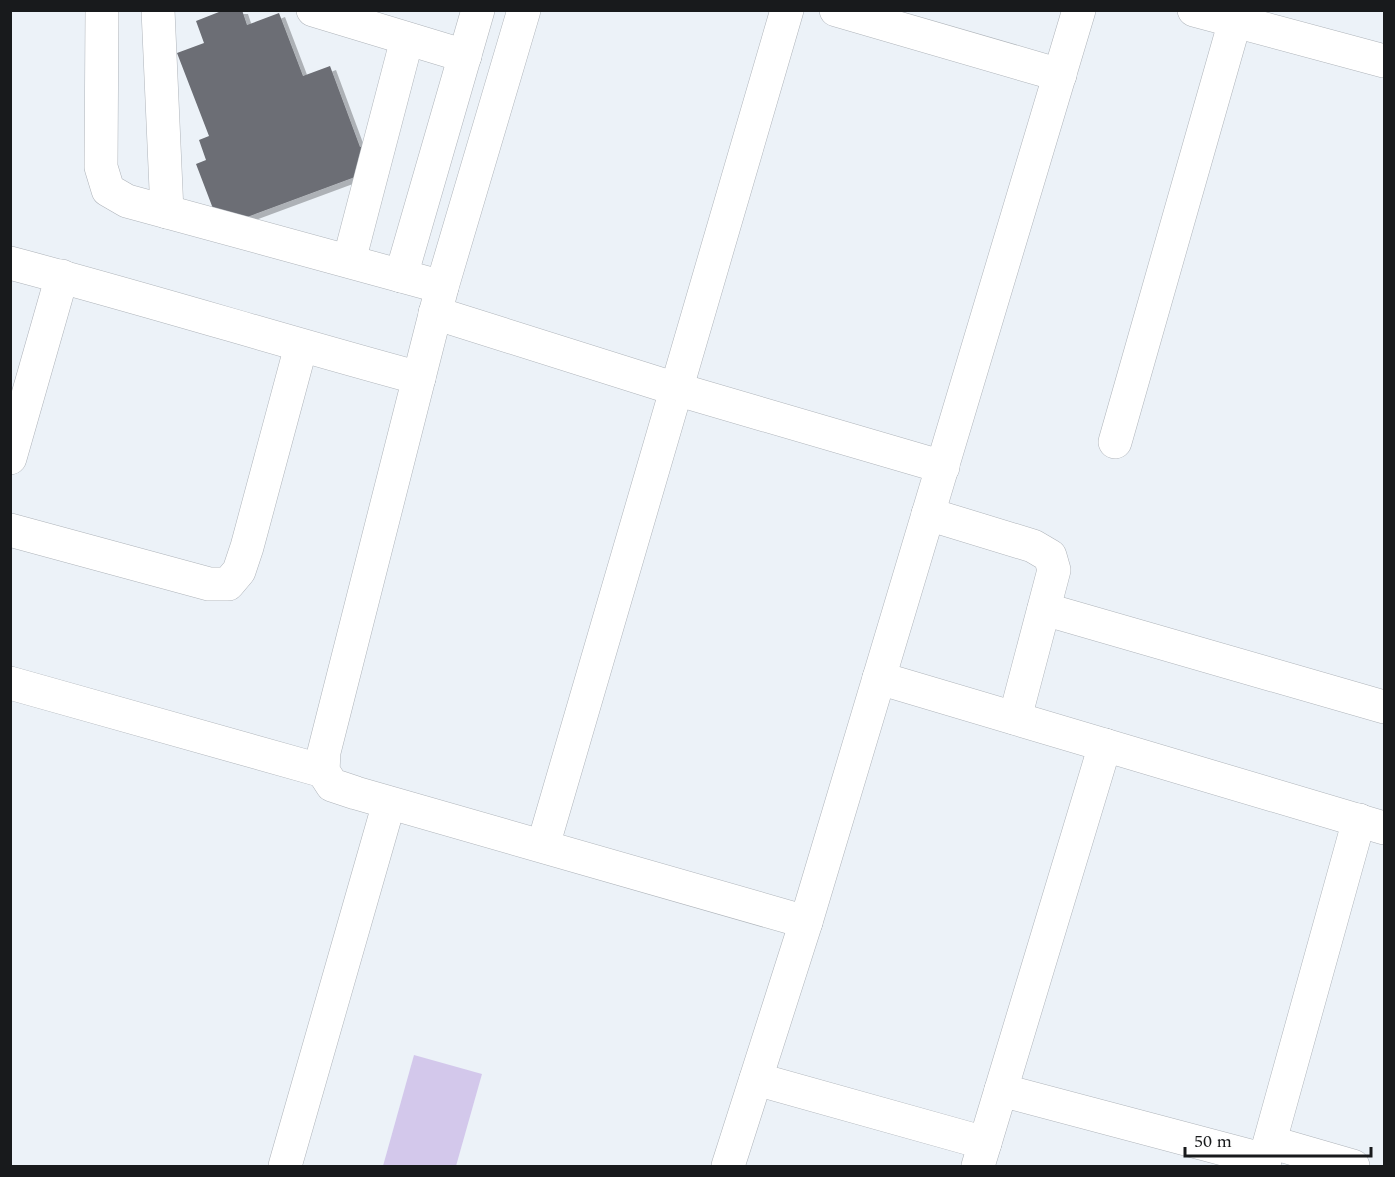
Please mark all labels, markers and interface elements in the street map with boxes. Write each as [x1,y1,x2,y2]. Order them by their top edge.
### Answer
scale bar [1185,1120,1371,1158]
text: 50 m [1194,1128,1232,1155]

